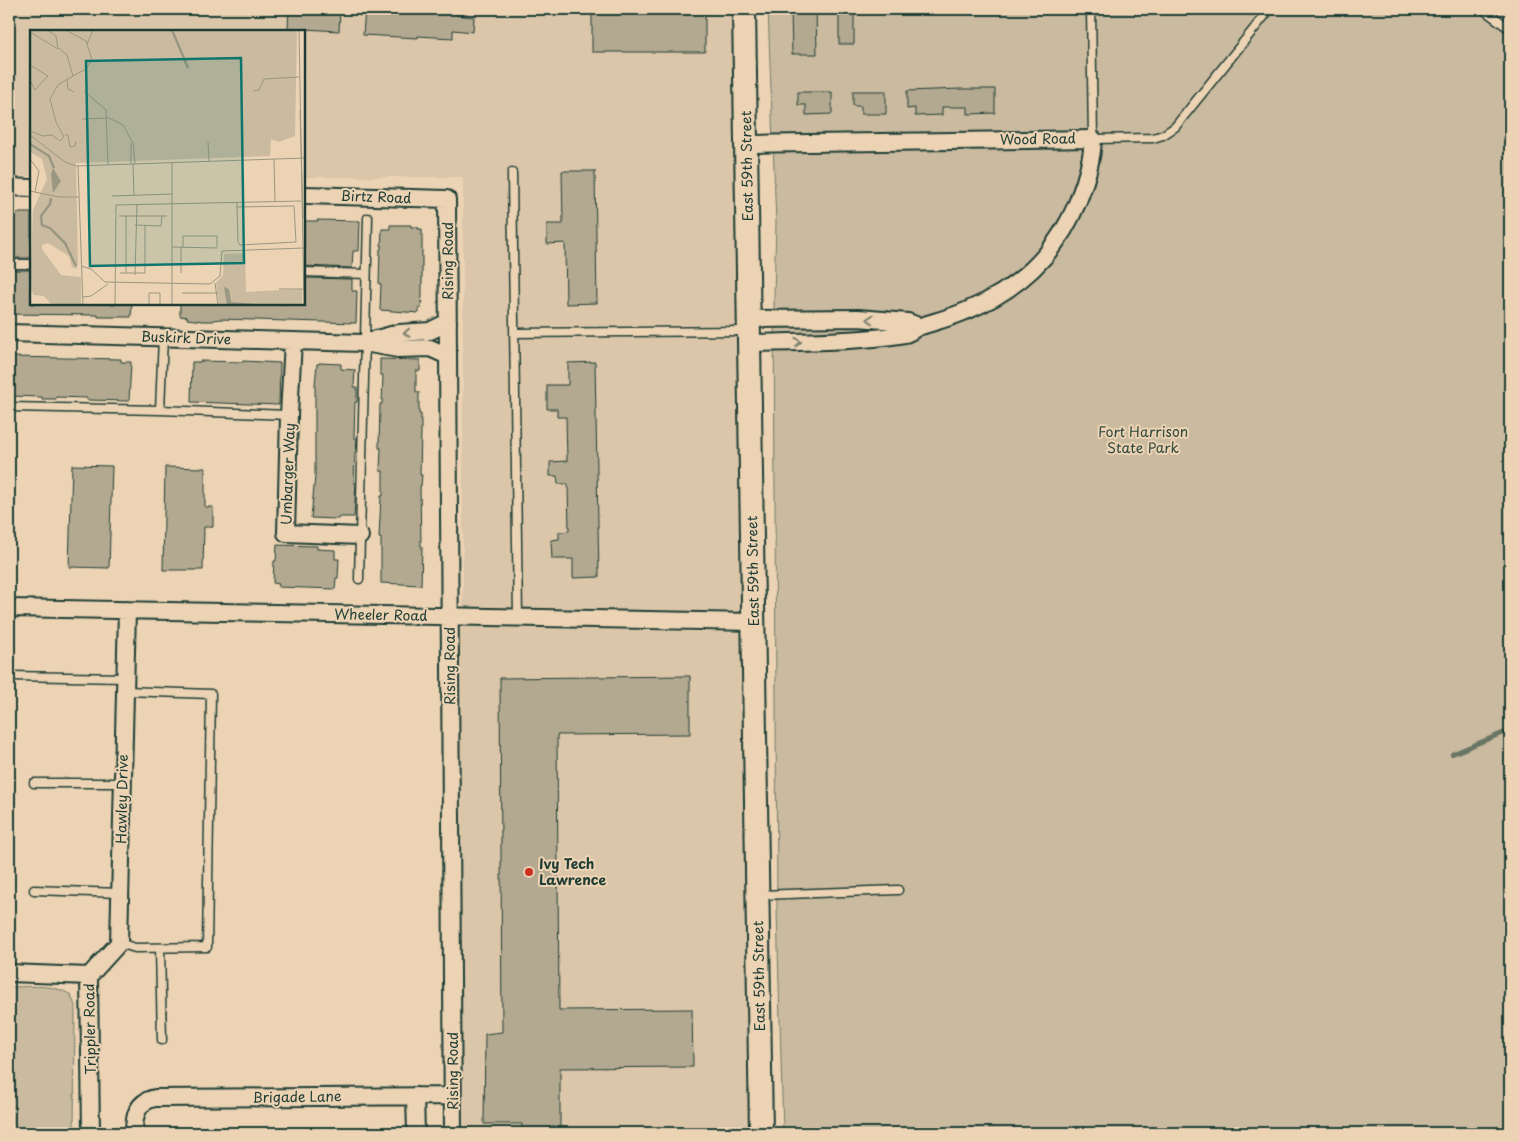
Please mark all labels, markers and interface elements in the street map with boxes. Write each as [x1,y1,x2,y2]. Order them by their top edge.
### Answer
inset map [30,30,305,305]
street label: East 59th Street [735,110,758,222]
street label: Wood Road [1000,127,1076,150]
street label: Birtz Road [340,185,412,208]
street label: Rising Road [437,222,458,300]
one-way arrow [866,313,874,324]
street label: Buskirk Drive [141,325,232,350]
one-way arrow [402,327,410,338]
one-way arrow [794,336,802,347]
park label: Fort Harrison State Park [1098,421,1188,458]
street label: Umbarger Way [275,422,300,526]
street label: East 59th Street [741,515,764,627]
street label: Wheeler Road [334,603,428,626]
street label: Rising Road [439,627,460,705]
street label: Hawley Drive [110,754,133,844]
place label: Ivy Tech Lawrence [539,853,607,890]
marker: Ivy Tech Lawrence [523,866,535,878]
street label: East 59th Street [747,920,770,1032]
street label: Trippler Road [78,983,101,1075]
street label: Rising Road [442,1032,463,1110]
street label: Brigade Lane [252,1085,342,1108]

